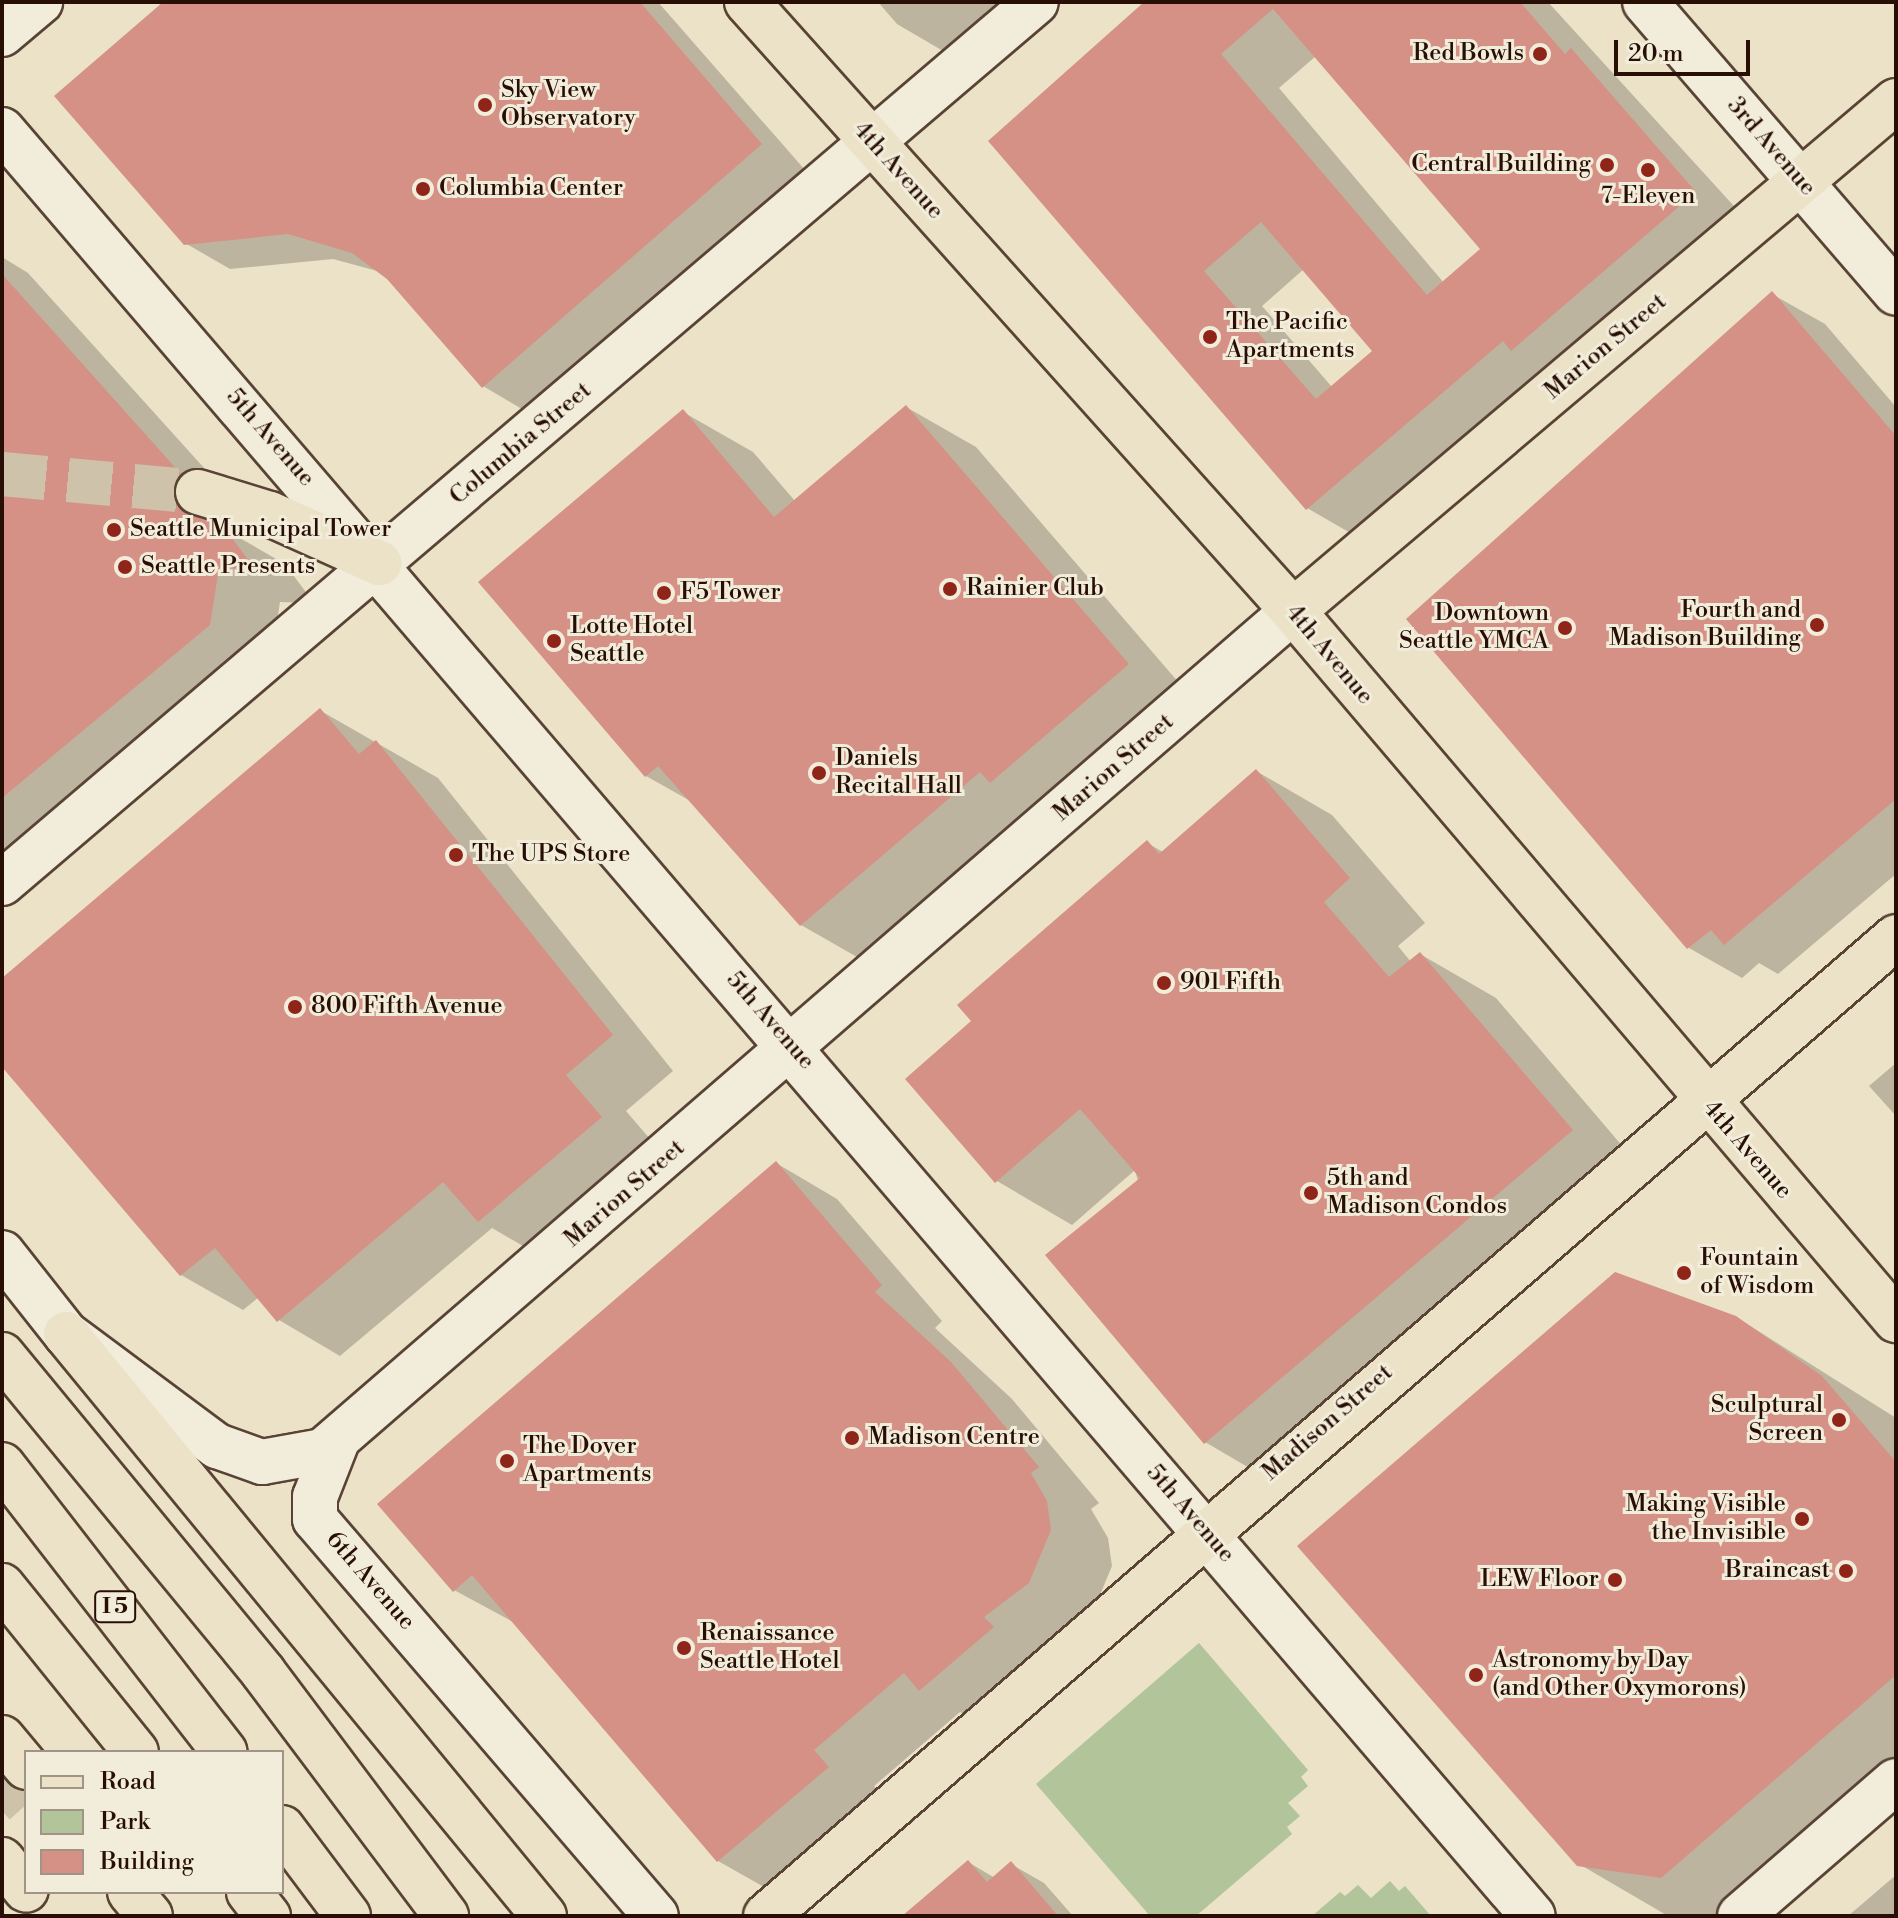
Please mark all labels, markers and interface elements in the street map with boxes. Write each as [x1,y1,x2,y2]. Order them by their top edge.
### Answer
scale bar [1618,24,1754,74]
text: 20 m [1628,39,1684,69]
place label: Red Bowls [1413,40,1524,68]
marker: Red Bowls [1531,45,1549,63]
place label: Sky View Observatory [501,77,636,133]
street label: 3rd Avenue [1720,92,1822,202]
marker: Sky View Observatory [476,96,494,114]
street label: 4th Avenue [847,116,949,226]
place label: Central Building [1411,151,1591,179]
marker: Central Building [1598,156,1616,174]
marker: 7-Eleven [1639,161,1657,179]
place label: Columbia Center [439,175,623,203]
marker: Columbia Center [414,180,432,198]
place label: 7-Eleven [1601,183,1695,211]
street label: Marion Street [1539,288,1673,406]
place label: The Pacific Apartments [1226,309,1354,365]
marker: The Pacific Apartments [1201,328,1219,346]
street label: Columbia Street [444,377,598,511]
street label: 5th Avenue [220,383,320,493]
place label: Seattle Municipal Tower [130,516,391,544]
marker: Seattle Municipal Tower [105,521,123,539]
place label: Seattle Presents [141,553,315,581]
marker: Seattle Presents [116,558,134,576]
place label: Rainier Club [966,575,1104,603]
place label: F5 Tower [680,579,781,607]
marker: Rainier Club [941,580,959,598]
marker: F5 Tower [655,584,673,602]
place label: Fourth and Madison Building [1609,597,1801,653]
street label: 4th Avenue [1279,599,1379,711]
place label: Downtown Seattle YMCA [1399,600,1549,656]
place label: Lotte Hotel Seattle [570,613,693,669]
marker: Fourth and Madison Building [1808,616,1826,634]
marker: Downtown Seattle YMCA [1556,619,1574,637]
marker: Lotte Hotel Seattle [545,632,563,650]
street label: Marion Street [1048,708,1180,828]
place label: Daniels Recital Hall [835,745,962,801]
marker: Daniels Recital Hall [810,764,828,782]
place label: The UPS Store [472,841,630,869]
marker: The UPS Store [447,846,465,864]
street label: 5th Avenue [720,966,820,1076]
place label: 901 Fifth [1180,969,1281,997]
marker: 901 Fifth [1155,974,1173,992]
place label: 800 Fifth Avenue [311,993,503,1021]
marker: 800 Fifth Avenue [286,998,304,1016]
street label: 4th Avenue [1696,1095,1798,1205]
street label: Marion Street [559,1134,691,1254]
place label: 5th and Madison Condos [1327,1165,1507,1221]
marker: 5th and Madison Condos [1302,1184,1320,1202]
place label: Fountain of Wisdom [1700,1245,1814,1301]
marker: Fountain of Wisdom [1675,1264,1693,1282]
street label: Madison Street [1257,1359,1399,1487]
place label: Sculptural Screen [1711,1392,1823,1448]
marker: Sculptural Screen [1830,1411,1848,1429]
place label: Madison Centre [868,1424,1040,1452]
marker: Madison Centre [843,1429,861,1447]
place label: The Dover Apartments [523,1433,651,1489]
marker: The Dover Apartments [498,1452,516,1470]
street label: 5th Avenue [1140,1459,1240,1569]
place label: Making Visible the Invisible [1625,1491,1786,1547]
marker: Making Visible the Invisible [1793,1510,1811,1528]
street label: 6th Avenue [319,1526,421,1636]
place label: Braincast [1725,1557,1830,1585]
marker: Braincast [1837,1562,1855,1580]
place label: LEW Floor [1480,1566,1599,1594]
marker: LEW Floor [1606,1571,1624,1589]
road number: I 5 [93,1589,137,1625]
place label: Renaissance Seattle Hotel [700,1620,840,1676]
marker: Renaissance Seattle Hotel [675,1639,693,1657]
place label: Astronomy by Day (and Other Oxymorons) [1492,1647,1747,1703]
marker: Astronomy by Day (and Other Oxymorons) [1467,1666,1485,1684]
legend [24,1750,284,1894]
text: Road [100,1767,156,1797]
text: Park [100,1807,150,1837]
text: Building [100,1847,194,1877]

